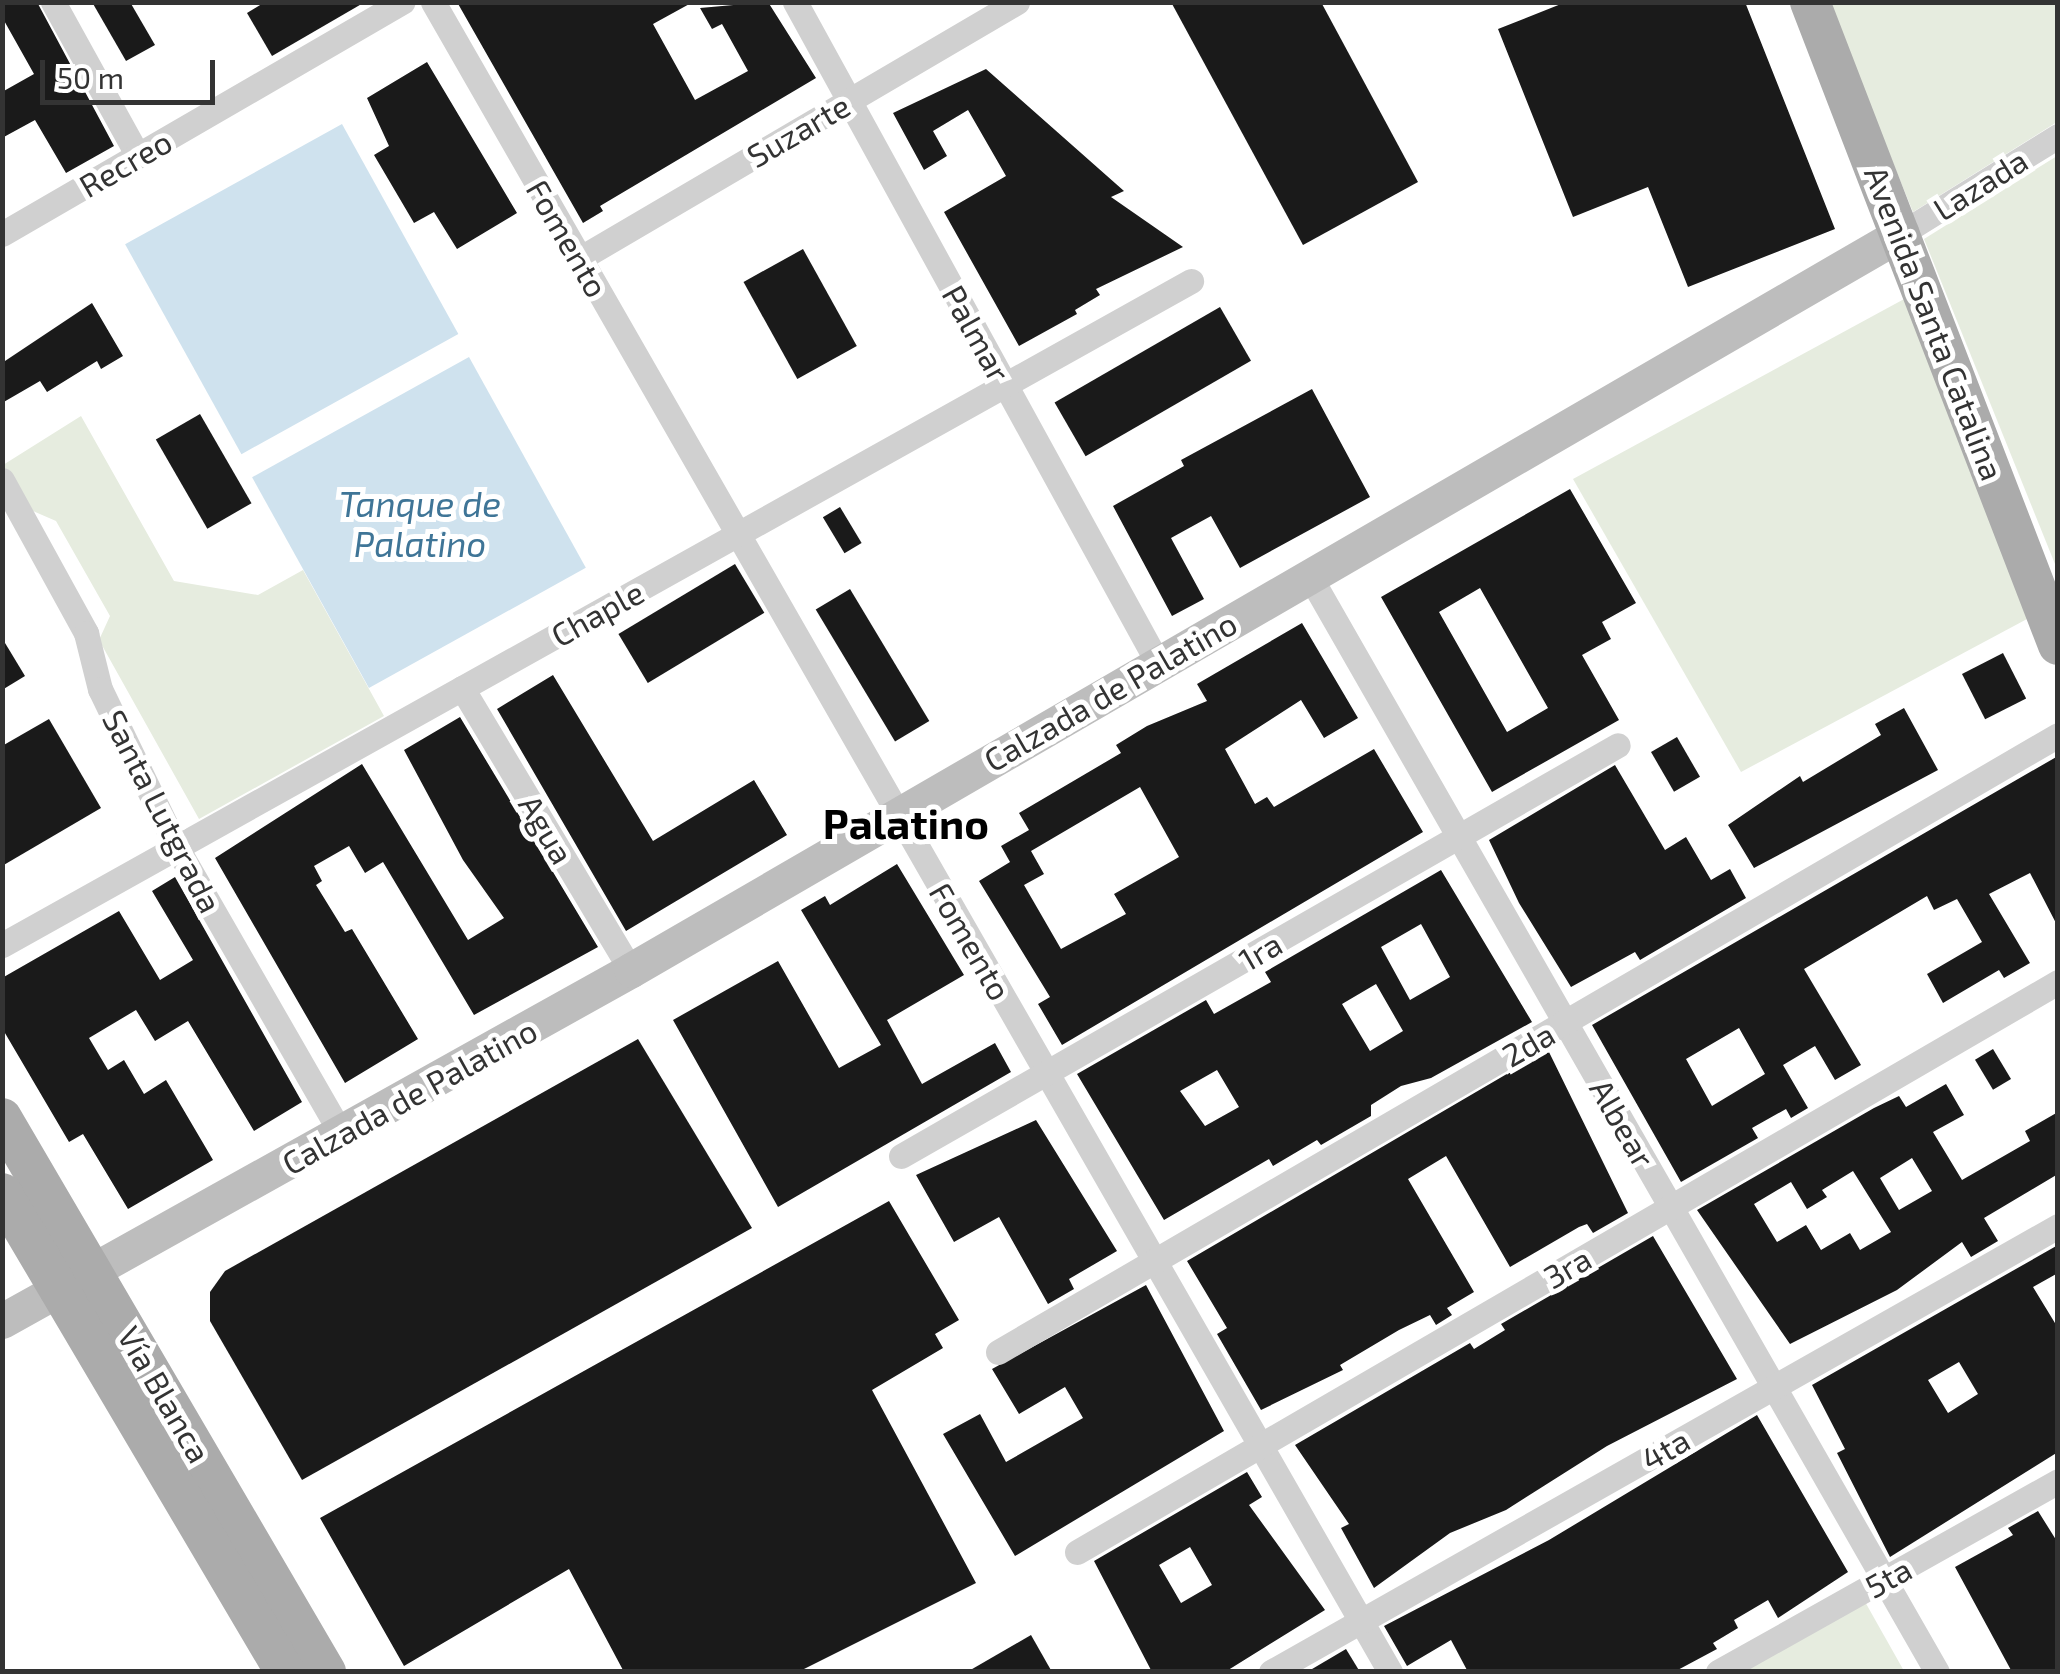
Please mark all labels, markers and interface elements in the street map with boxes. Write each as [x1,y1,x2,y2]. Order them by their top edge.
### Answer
scale bar [45,40,220,102]
text: 50 m [57,59,124,95]
street label: Suzarte [740,85,856,175]
street label: Recreo [72,121,178,205]
street label: Lazada [1926,140,2034,228]
street label: Avenida Santa Catalina [1857,161,2013,485]
street label: Fomento [519,173,617,303]
street label: Palmar [935,278,1019,388]
water label: Tanque de Palatino [339,482,501,564]
street label: Chaple [544,572,650,654]
street label: Calzada de Palatino [977,603,1243,779]
street label: Santa Lutgrada [95,703,231,919]
street label: Agua [512,788,582,870]
district label: Palatino [823,797,989,847]
street label: Fomento [922,876,1020,1006]
street label: 1ra [1232,924,1288,978]
street label: Calzada de Palatino [275,1010,543,1182]
street label: 2da [1495,1014,1561,1074]
street label: Albear [1583,1072,1663,1174]
street label: 3ra [1537,1238,1597,1296]
street label: Vía Blanca [111,1319,219,1469]
street label: 4ta [1634,1420,1696,1478]
street label: 5ta [1858,1549,1918,1605]

